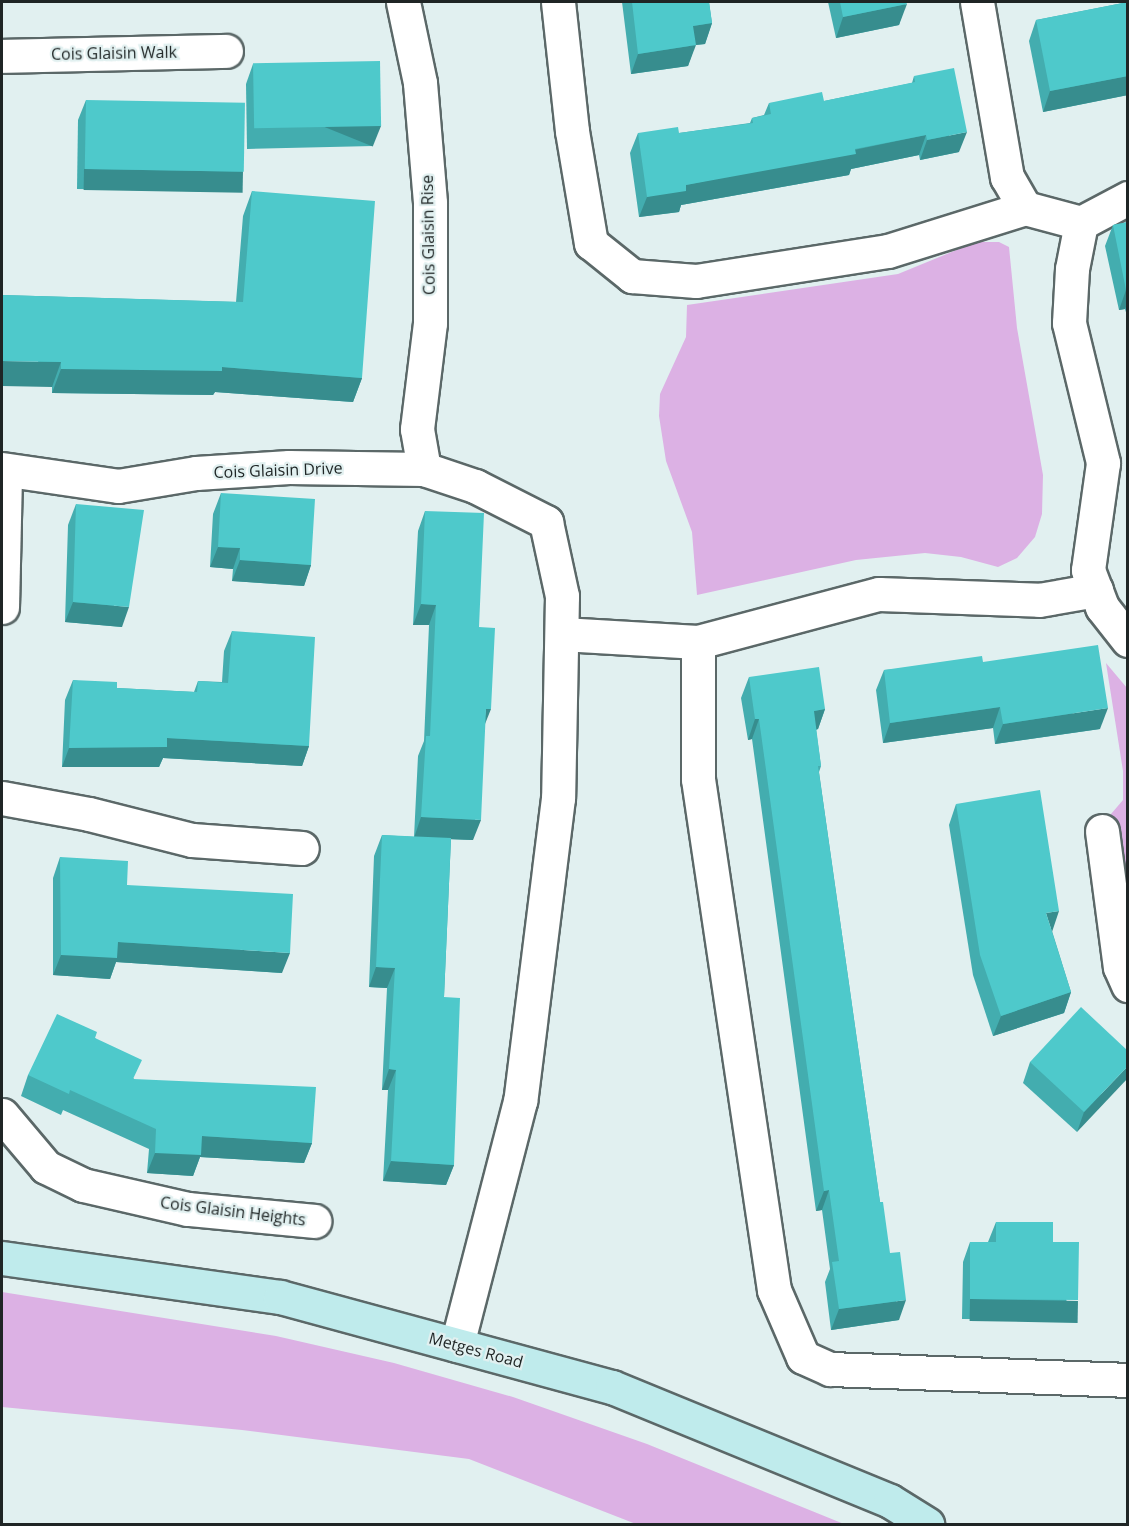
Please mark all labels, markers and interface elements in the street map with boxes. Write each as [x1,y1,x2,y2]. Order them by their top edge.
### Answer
street label: Cois Glaisin Walk [51,42,177,64]
street label: Cois Glaisin Rise [417,175,439,295]
street label: Cois Glaisin Drive [213,458,343,482]
street label: Cois Glaisin Heights [159,1193,307,1229]
street label: Metges Road [427,1328,525,1372]

